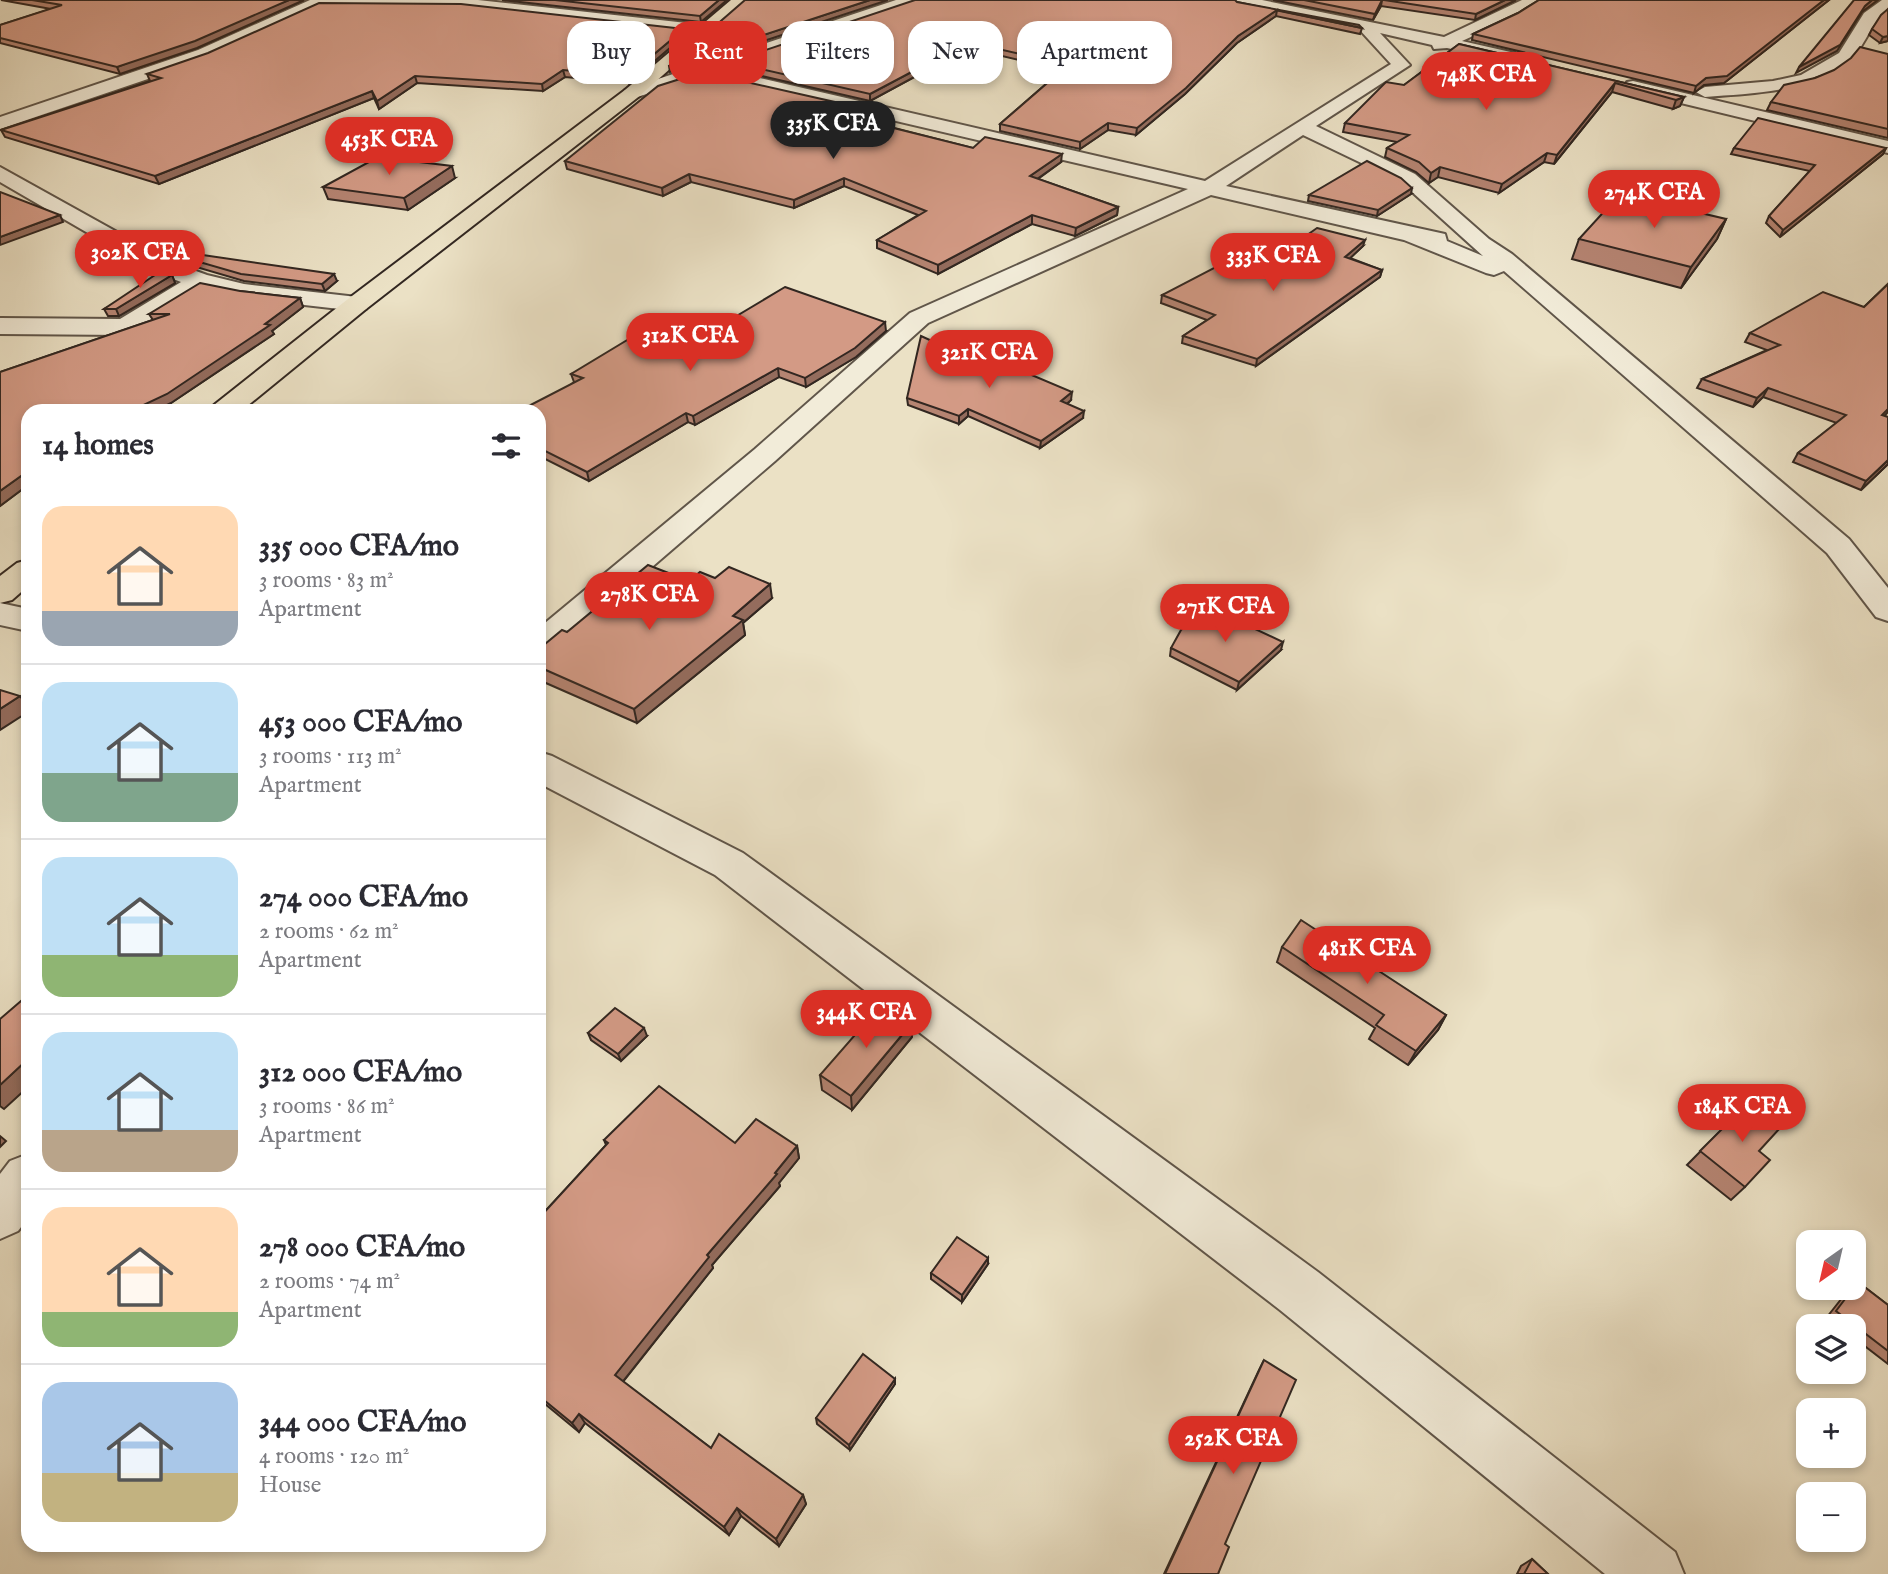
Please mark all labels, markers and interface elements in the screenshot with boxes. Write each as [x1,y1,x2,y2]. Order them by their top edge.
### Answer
chip: Buy [567,21,655,84]
chip: Rent [669,21,767,84]
chip: Filters [781,21,894,84]
chip: New [908,21,1003,84]
chip: Apartment [1017,21,1172,84]
pin: 748K CFA [1414,52,1558,112]
text: 748K CFA [1437,60,1535,89]
pin: 335K CFA [761,102,905,161]
text: 335K CFA [786,109,880,138]
pin: 453K CFA [317,118,461,177]
text: 453K CFA [341,125,437,154]
pin: 274K CFA [1582,170,1726,230]
text: 274K CFA [1604,178,1704,207]
pin: 302K CFA [68,230,212,290]
pin: 333K CFA [1201,233,1345,293]
text: 302K CFA [91,238,189,267]
text: 333K CFA [1226,241,1320,270]
pin: 312K CFA [618,314,762,373]
text: 312K CFA [642,321,738,350]
pin: 321K CFA [917,330,1061,390]
text: 321K CFA [941,338,1037,367]
text: 14 homes [42,427,154,465]
icon: filters [487,427,525,465]
text: 335 000 CFA/mo [259,528,459,566]
icon: home [98,534,182,618]
text: 3 rooms · 83 m² [259,566,394,595]
pin: 278K CFA [577,572,721,632]
text: 278K CFA [600,580,698,609]
pin: 271K CFA [1153,584,1297,644]
text: 271K CFA [1176,592,1274,621]
text: Apartment [259,595,362,624]
text: 453 000 CFA/mo [259,704,462,742]
icon: home [98,710,182,794]
text: 3 rooms · 113 m² [259,742,402,771]
text: Apartment [259,771,362,800]
text: 274 000 CFA/mo [259,879,468,917]
icon: home [98,885,182,969]
text: 2 rooms · 62 m² [259,917,399,946]
pin: 481K CFA [1295,926,1439,986]
text: 481K CFA [1319,934,1415,963]
text: Apartment [259,946,362,975]
pin: 344K CFA [794,990,938,1050]
text: 344K CFA [817,998,915,1027]
text: 312 000 CFA/mo [259,1054,462,1092]
icon: home [98,1060,182,1144]
pin: 184K CFA [1670,1084,1814,1144]
text: 3 rooms · 86 m² [259,1092,395,1121]
text: 184K CFA [1694,1092,1790,1121]
text: Apartment [259,1121,362,1150]
text: 278 000 CFA/mo [259,1229,465,1267]
north arrow [1796,1230,1866,1300]
map controls [1796,1230,1866,1552]
icon: home [98,1235,182,1319]
text: 2 rooms · 74 m² [259,1267,400,1296]
text: Apartment [259,1296,362,1325]
button: layers [1796,1314,1866,1384]
button: + [1796,1398,1866,1468]
text: 344 000 CFA/mo [259,1404,466,1442]
icon: home [98,1410,182,1494]
pin: 252K CFA [1161,1416,1305,1476]
text: 252K CFA [1184,1424,1282,1453]
text: 4 rooms · 120 m² [259,1442,409,1471]
text: House [259,1471,321,1500]
button: − [1796,1482,1866,1552]

